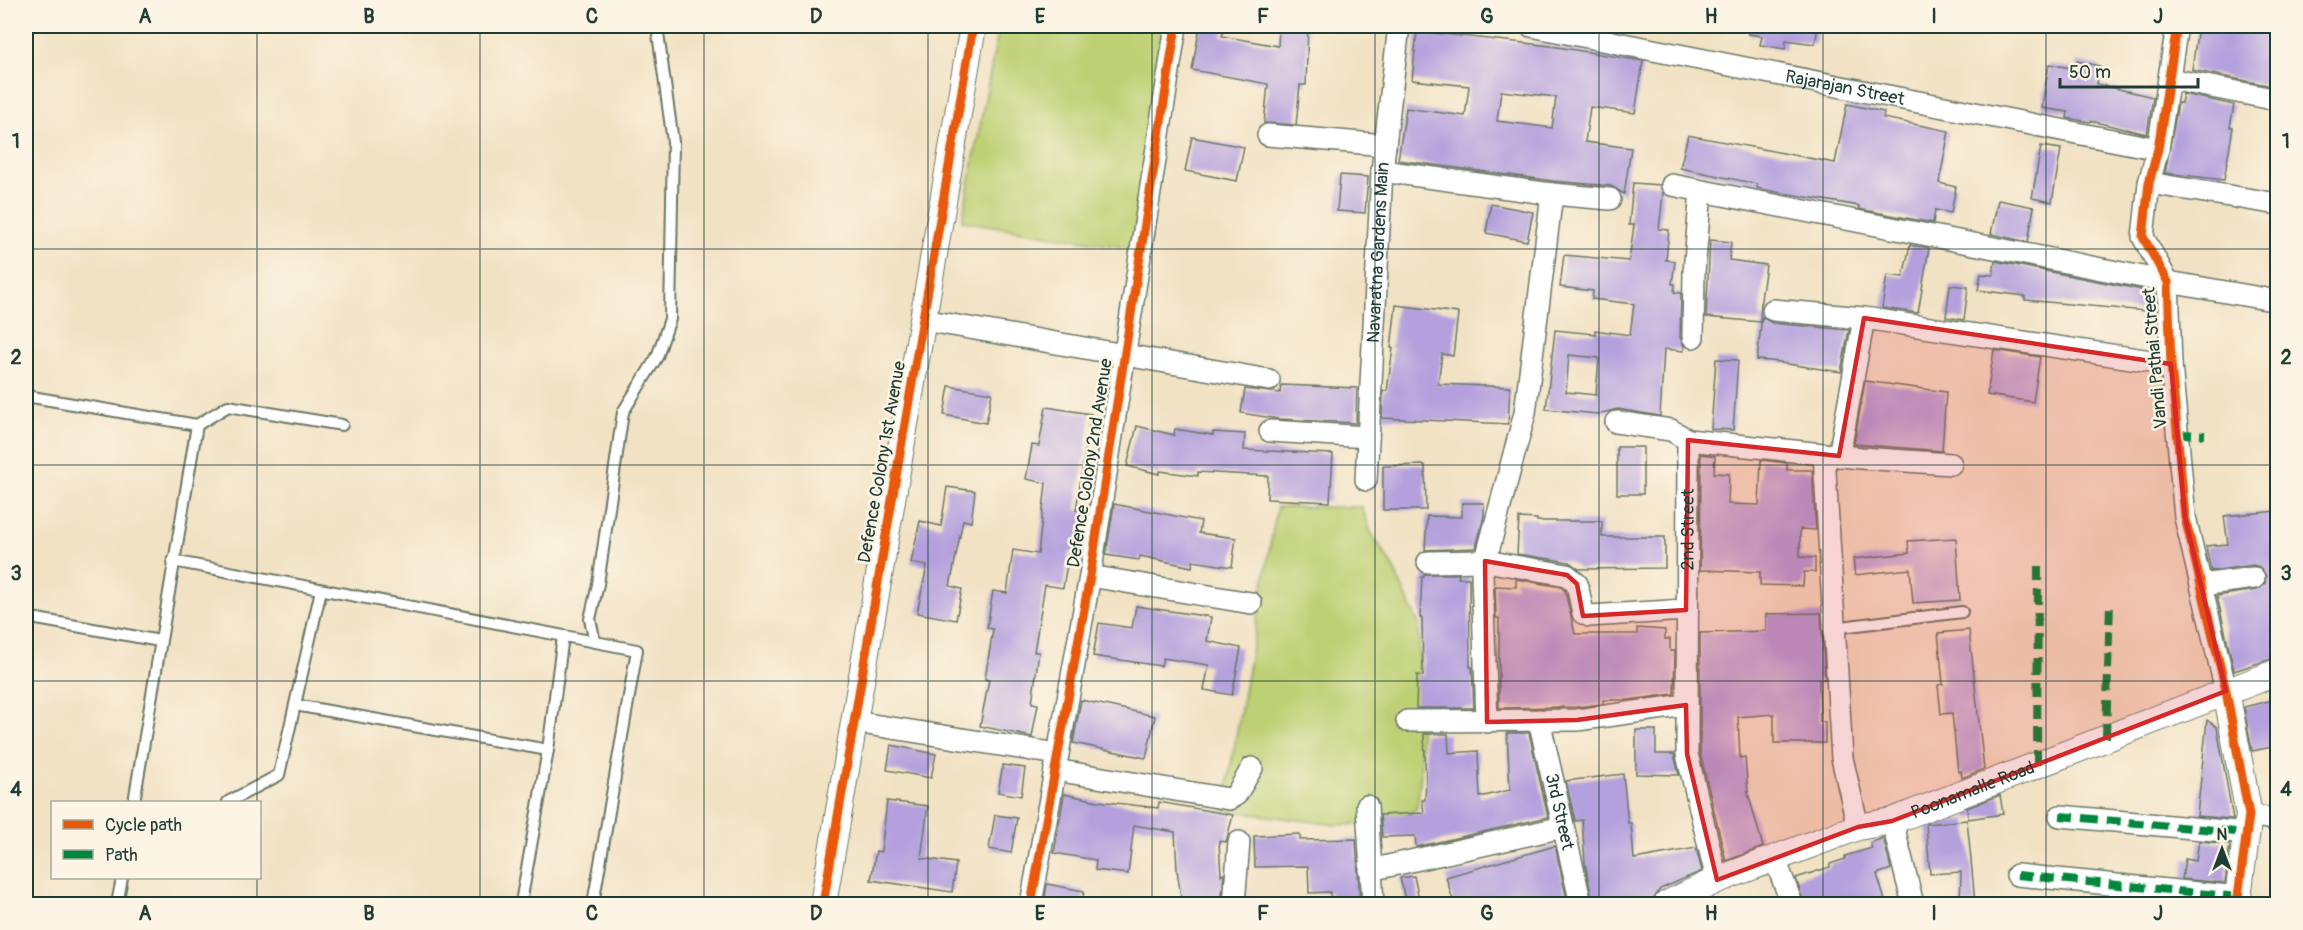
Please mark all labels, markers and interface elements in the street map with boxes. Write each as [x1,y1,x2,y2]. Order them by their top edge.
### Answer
text: A [139,4,152,29]
text: B [363,4,375,29]
text: C [586,4,598,29]
text: D [810,4,823,29]
text: E [1035,4,1046,29]
text: F [1257,4,1269,29]
text: G [1480,4,1494,29]
text: H [1705,4,1718,29]
text: I [1931,4,1937,29]
text: J [2153,4,2163,29]
scale bar [2060,51,2198,89]
text: 50 m [2069,61,2111,84]
street label: Rajarajan Street [1783,65,1907,111]
text: 1 [12,129,20,154]
text: 1 [2282,129,2290,154]
street label: Navaratna Gardens Main [1362,160,1394,343]
street label: Vandi Pathai Street [2137,286,2173,430]
text: 2 [10,345,22,370]
text: 2 [2280,345,2292,370]
street label: Defence Colony 2nd Avenue [1062,357,1118,569]
street label: Defence Colony 1st Avenue [853,359,911,565]
street label: 2nd Street [1676,488,1699,570]
text: 3 [10,561,22,586]
text: 3 [2280,561,2292,586]
street label: Poonamalle Road [1907,756,2038,824]
street label: 3rd Street [1540,771,1580,853]
text: 4 [10,777,22,802]
text: 4 [2280,777,2292,802]
legend [51,801,261,879]
text: Cycle path [105,814,182,837]
north arrow [2192,819,2252,879]
text: N [2217,825,2228,845]
text: Path [105,844,138,867]
text: A [139,901,152,926]
text: B [363,901,375,926]
text: C [586,901,598,926]
text: D [810,901,823,926]
text: E [1035,901,1046,926]
text: F [1257,901,1269,926]
text: G [1480,901,1494,926]
text: H [1705,901,1718,926]
text: I [1931,901,1937,926]
text: J [2153,901,2163,926]

